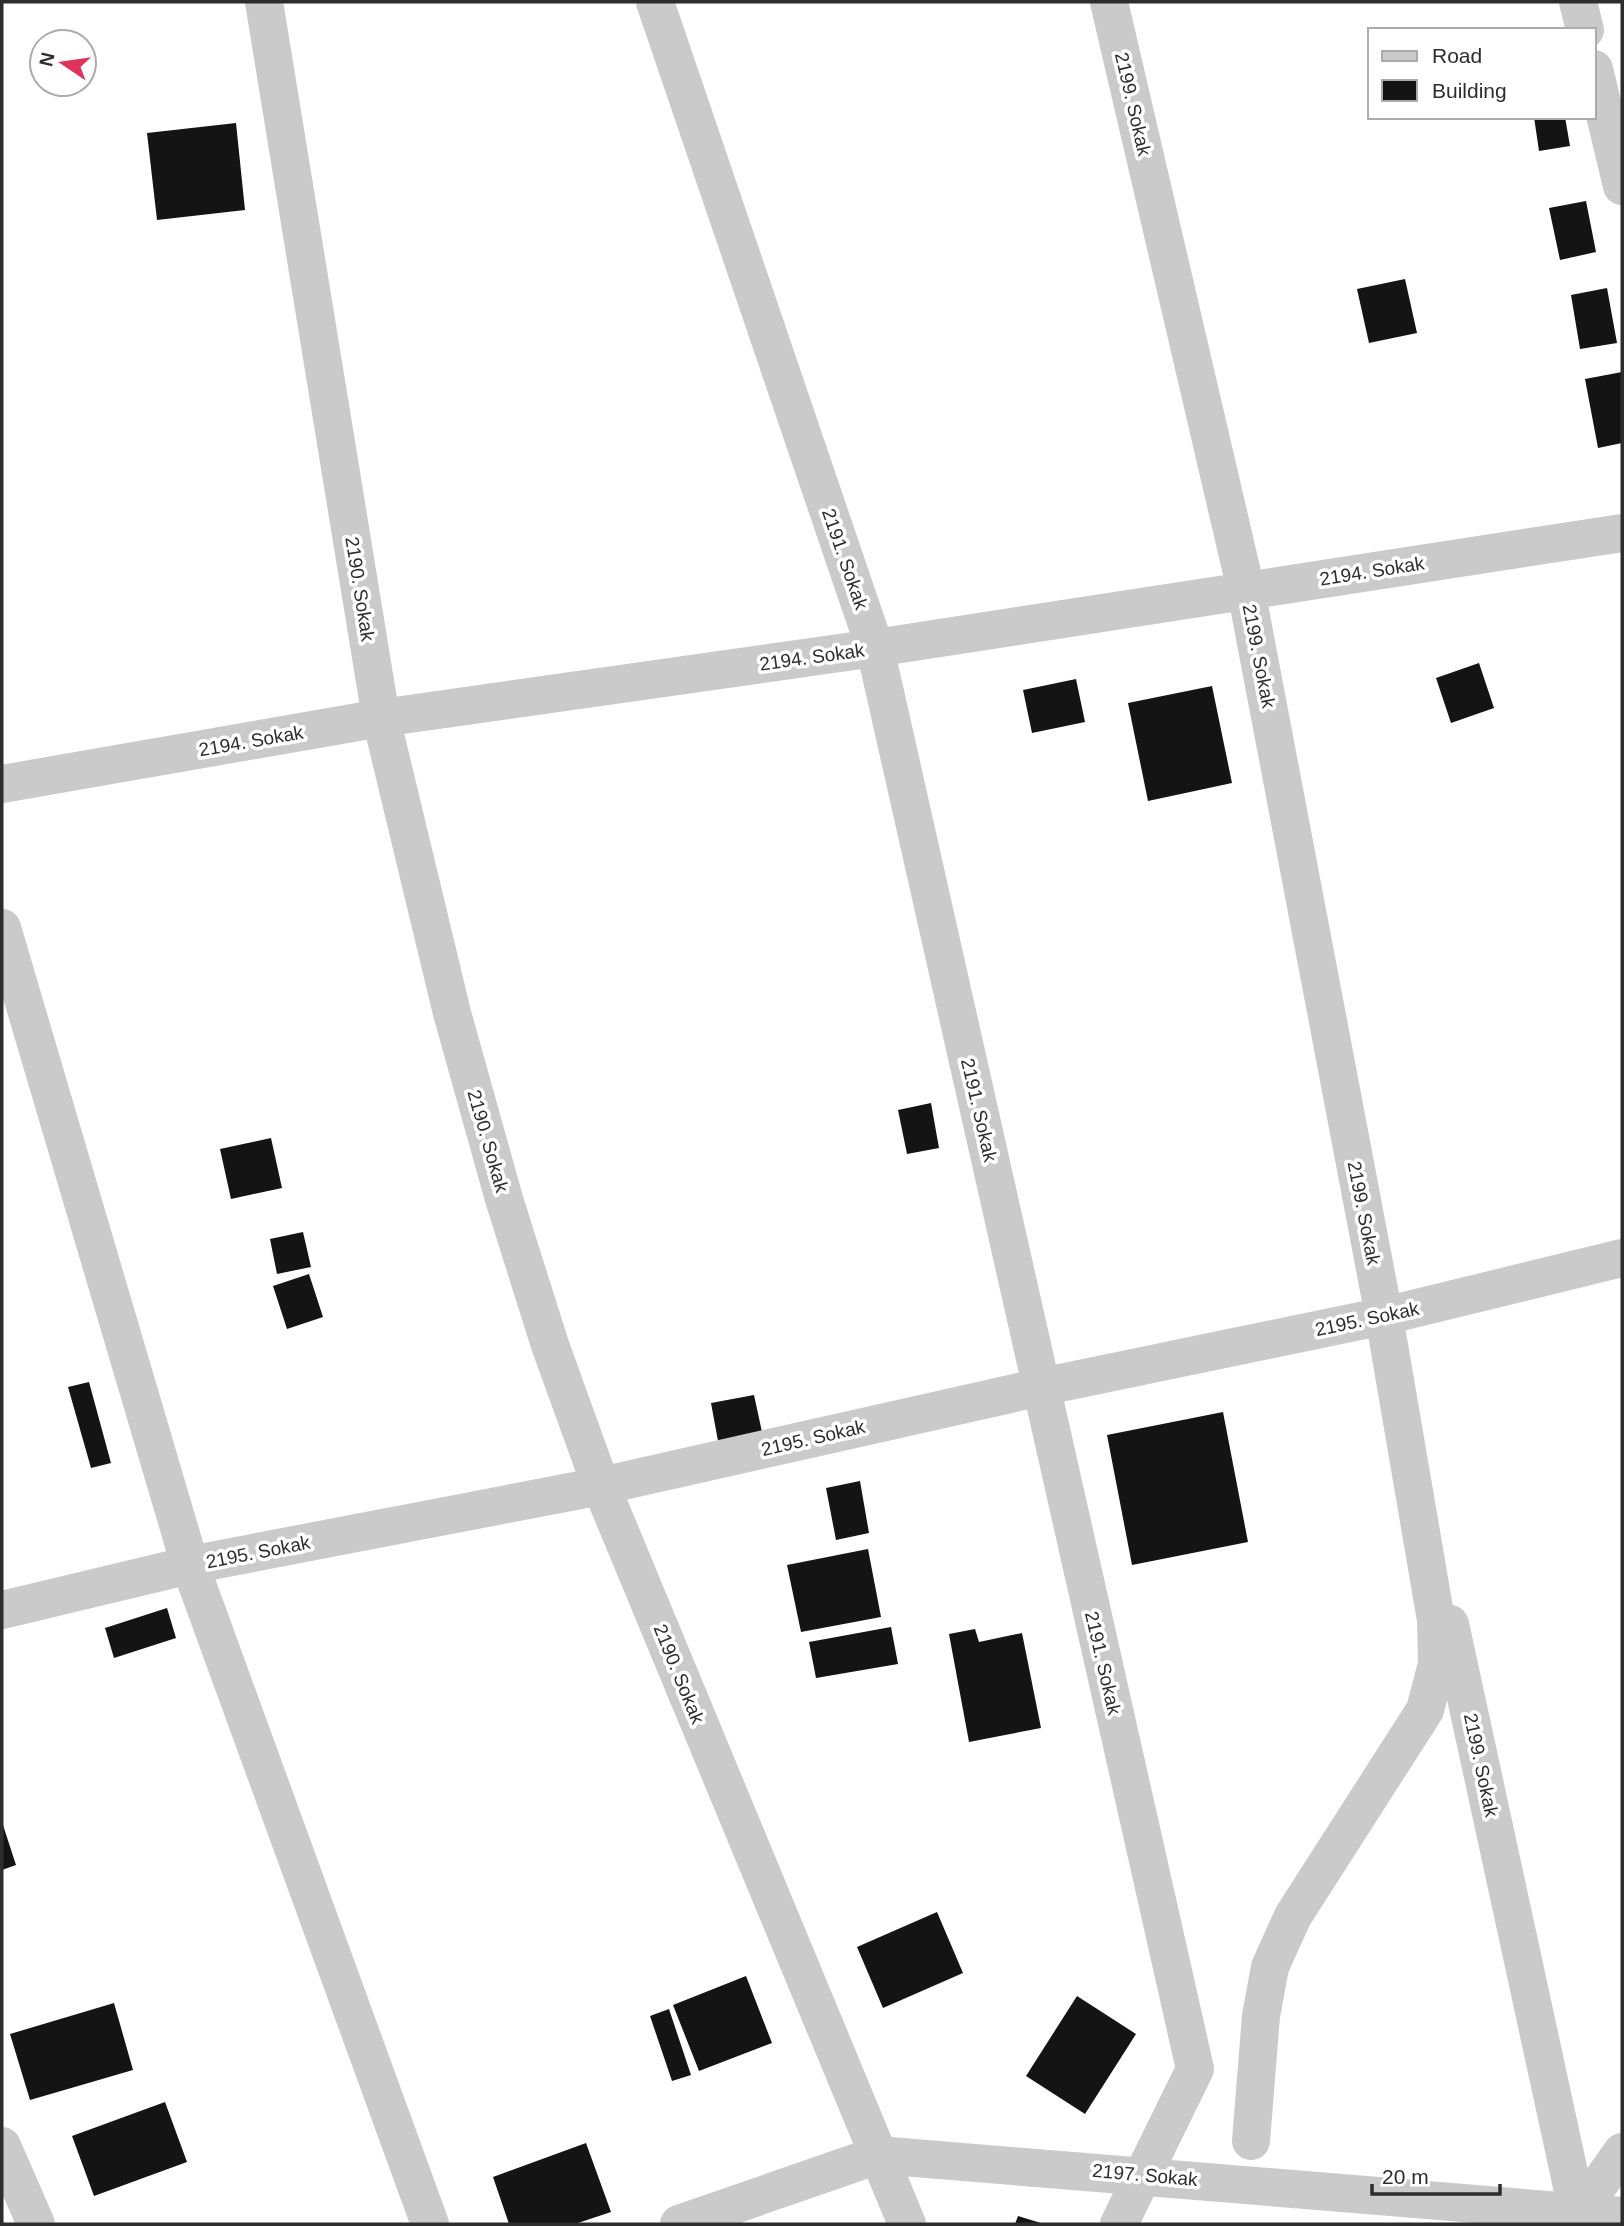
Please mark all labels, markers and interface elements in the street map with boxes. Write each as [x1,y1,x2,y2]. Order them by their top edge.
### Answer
north arrow [28,28,98,98]
legend [1368,28,1596,119]
text: Road [1432,44,1482,67]
text: N [35,50,59,68]
street label: 2199. Sokak [1111,50,1155,158]
text: Building [1432,79,1507,102]
street label: 2191. Sokak [818,506,872,613]
street label: 2190. Sokak [341,535,379,643]
street label: 2194. Sokak [1318,552,1426,590]
street label: 2199. Sokak [1239,602,1279,710]
street label: 2194. Sokak [758,639,866,675]
street label: 2194. Sokak [197,721,305,761]
street label: 2191. Sokak [957,1056,1001,1164]
street label: 2190. Sokak [463,1087,513,1195]
street label: 2199. Sokak [1344,1159,1384,1267]
street label: 2195. Sokak [1313,1298,1421,1340]
street label: 2195. Sokak [759,1416,867,1460]
street label: 2195. Sokak [204,1532,312,1572]
street label: 2191. Sokak [1081,1609,1125,1717]
street label: 2190. Sokak [649,1621,709,1727]
street label: 2199. Sokak [1460,1711,1502,1819]
scale bar [1372,2152,1500,2196]
street label: 2197. Sokak [1091,2160,1199,2190]
text: 20 m [1382,2165,1429,2188]

